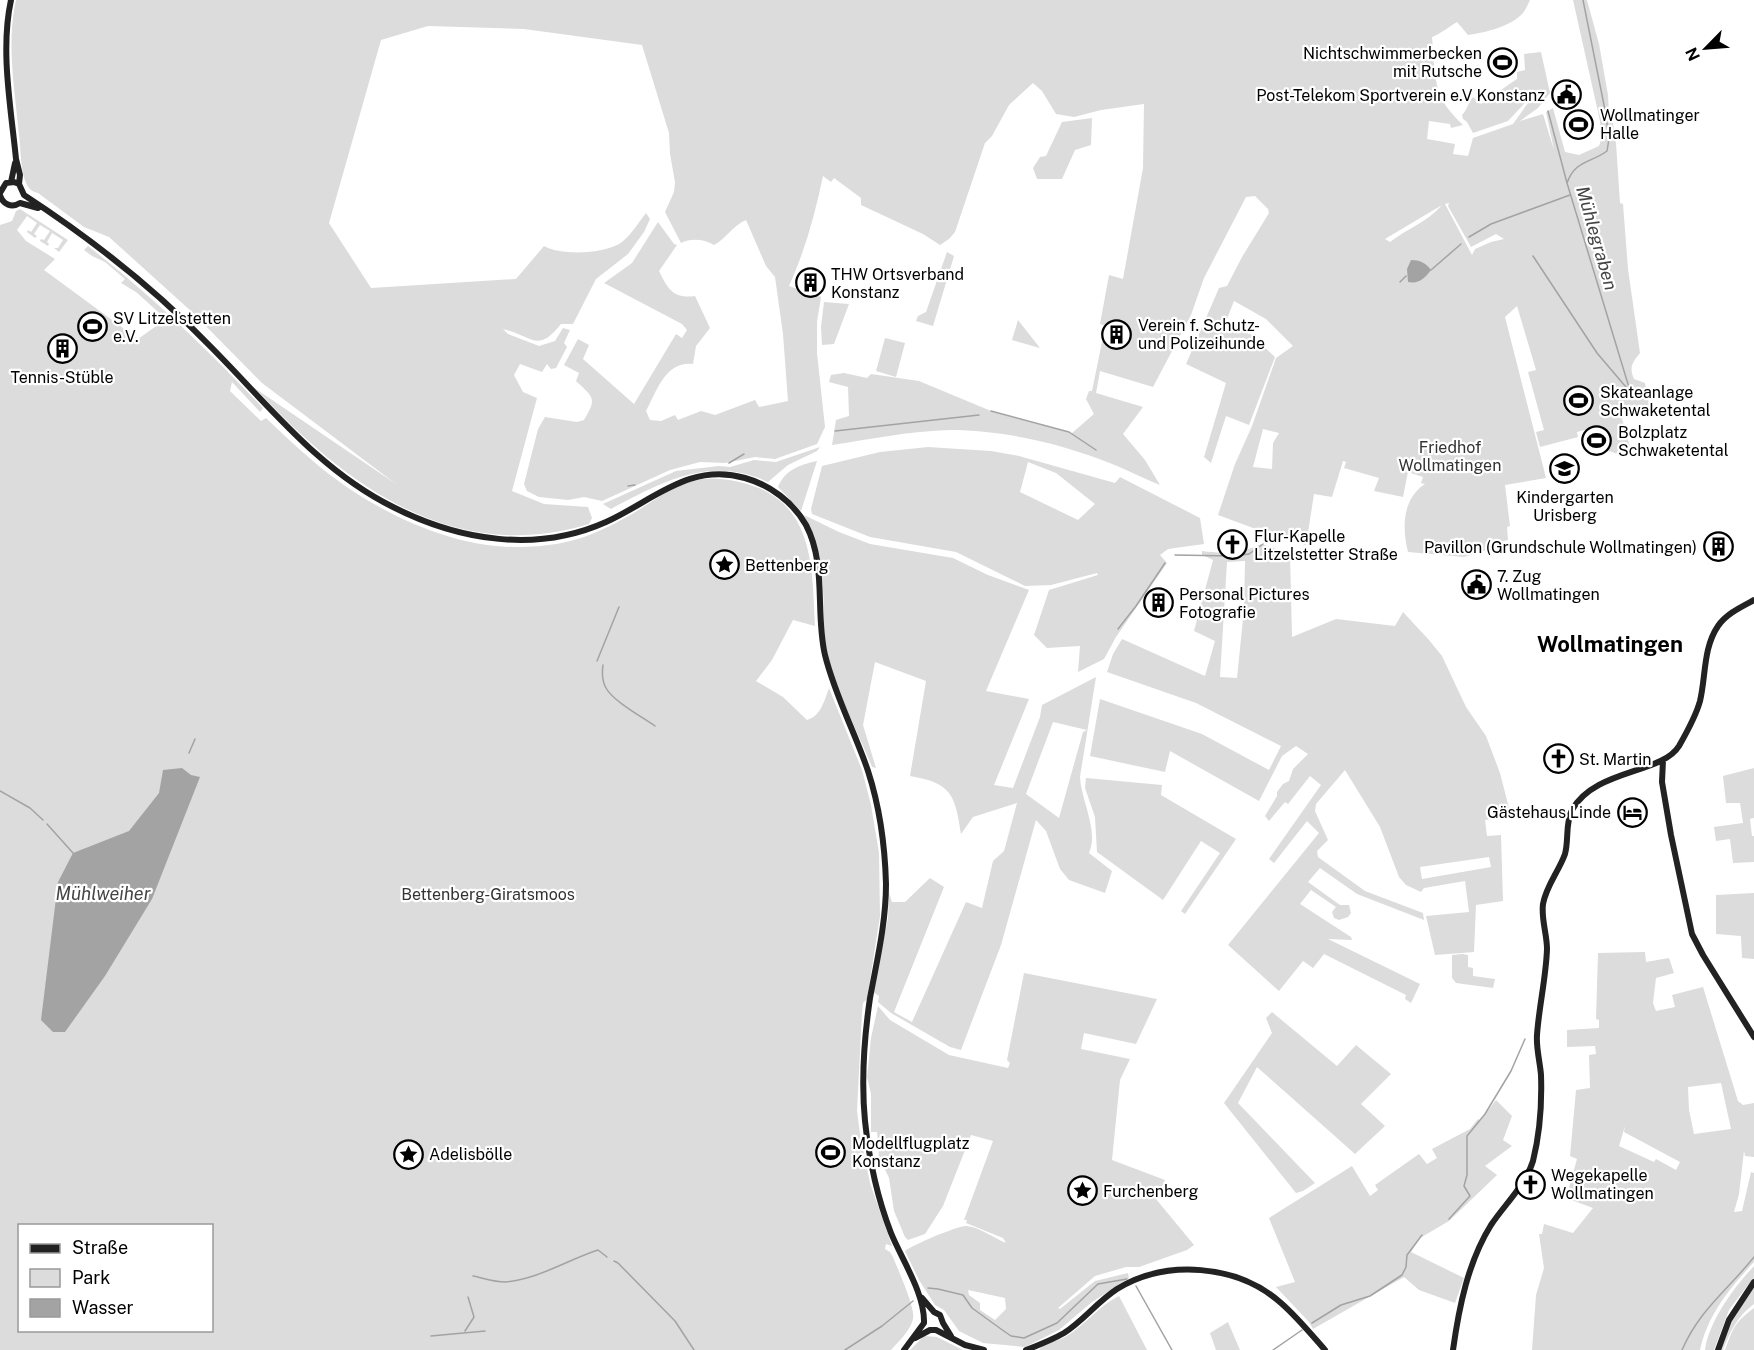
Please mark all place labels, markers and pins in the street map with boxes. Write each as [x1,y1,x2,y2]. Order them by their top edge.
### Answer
place label: Nichtschwimmerbecken mit Rutsche [1303,44,1482,81]
sports icon: Nichtschwimmerbecken mit Rutsche [1487,46,1519,78]
public building icon: Post-Telekom Sportverein e.V Konstanz [1550,79,1582,111]
place label: Post-Telekom Sportverein e.V Konstanz [1256,86,1545,105]
place label: Wollmatinger Halle [1600,106,1700,143]
sports icon: Wollmatinger Halle [1563,108,1595,140]
place label: THW Ortsverband Konstanz [831,265,964,302]
building icon: THW Ortsverband Konstanz [794,267,826,299]
place label: SV Litzelstetten e.V. [113,309,231,346]
sports icon: SV Litzelstetten e.V. [76,311,108,343]
place label: Verein f. Schutz- und Polizeihunde [1138,316,1265,353]
building icon: Verein f. Schutz- und Polizeihunde [1101,318,1133,350]
building icon: Tennis-Stüble [46,333,78,365]
place label: Tennis-Stüble [10,368,114,387]
place label: Skateanlage Schwaketental [1600,383,1711,420]
sports icon: Skateanlage Schwaketental [1563,385,1595,417]
place label: Bolzplatz Schwaketental [1618,423,1729,460]
sports icon: Bolzplatz Schwaketental [1581,425,1613,457]
school or university icon: Kindergarten Urisberg [1549,453,1581,485]
place label: Kindergarten Urisberg [1516,488,1614,525]
place label: Flur-Kapelle Litzelstetter Straße [1254,527,1398,564]
church icon: Flur-Kapelle Litzelstetter Straße [1217,529,1249,561]
building icon: Pavillon (Grundschule Wollmatingen) [1702,531,1734,563]
place label: Pavillon (Grundschule Wollmatingen) [1424,538,1697,557]
place icon: Bettenberg [708,549,740,581]
place label: Bettenberg [745,556,829,575]
place label: 7. Zug Wollmatingen [1497,567,1600,604]
public building icon: 7. Zug Wollmatingen [1460,569,1492,601]
place label: Personal Pictures Fotografie [1179,585,1310,622]
building icon: Personal Pictures Fotografie [1142,587,1174,619]
church icon: St. Martin [1542,743,1574,775]
place label: St. Martin [1579,750,1652,769]
hotel icon: Gästehaus Linde [1616,796,1648,828]
place label: Gästehaus Linde [1487,803,1611,822]
place label: Modellflugplatz Konstanz [852,1134,970,1171]
sports icon: Modellflugplatz Konstanz [815,1136,847,1168]
place icon: Adelisbölle [392,1138,424,1170]
place label: Adelisbölle [429,1145,512,1164]
place label: Wegekapelle Wollmatingen [1551,1166,1654,1203]
church icon: Wegekapelle Wollmatingen [1514,1168,1546,1200]
place icon: Furchenberg [1066,1175,1098,1207]
place label: Furchenberg [1103,1182,1199,1201]

